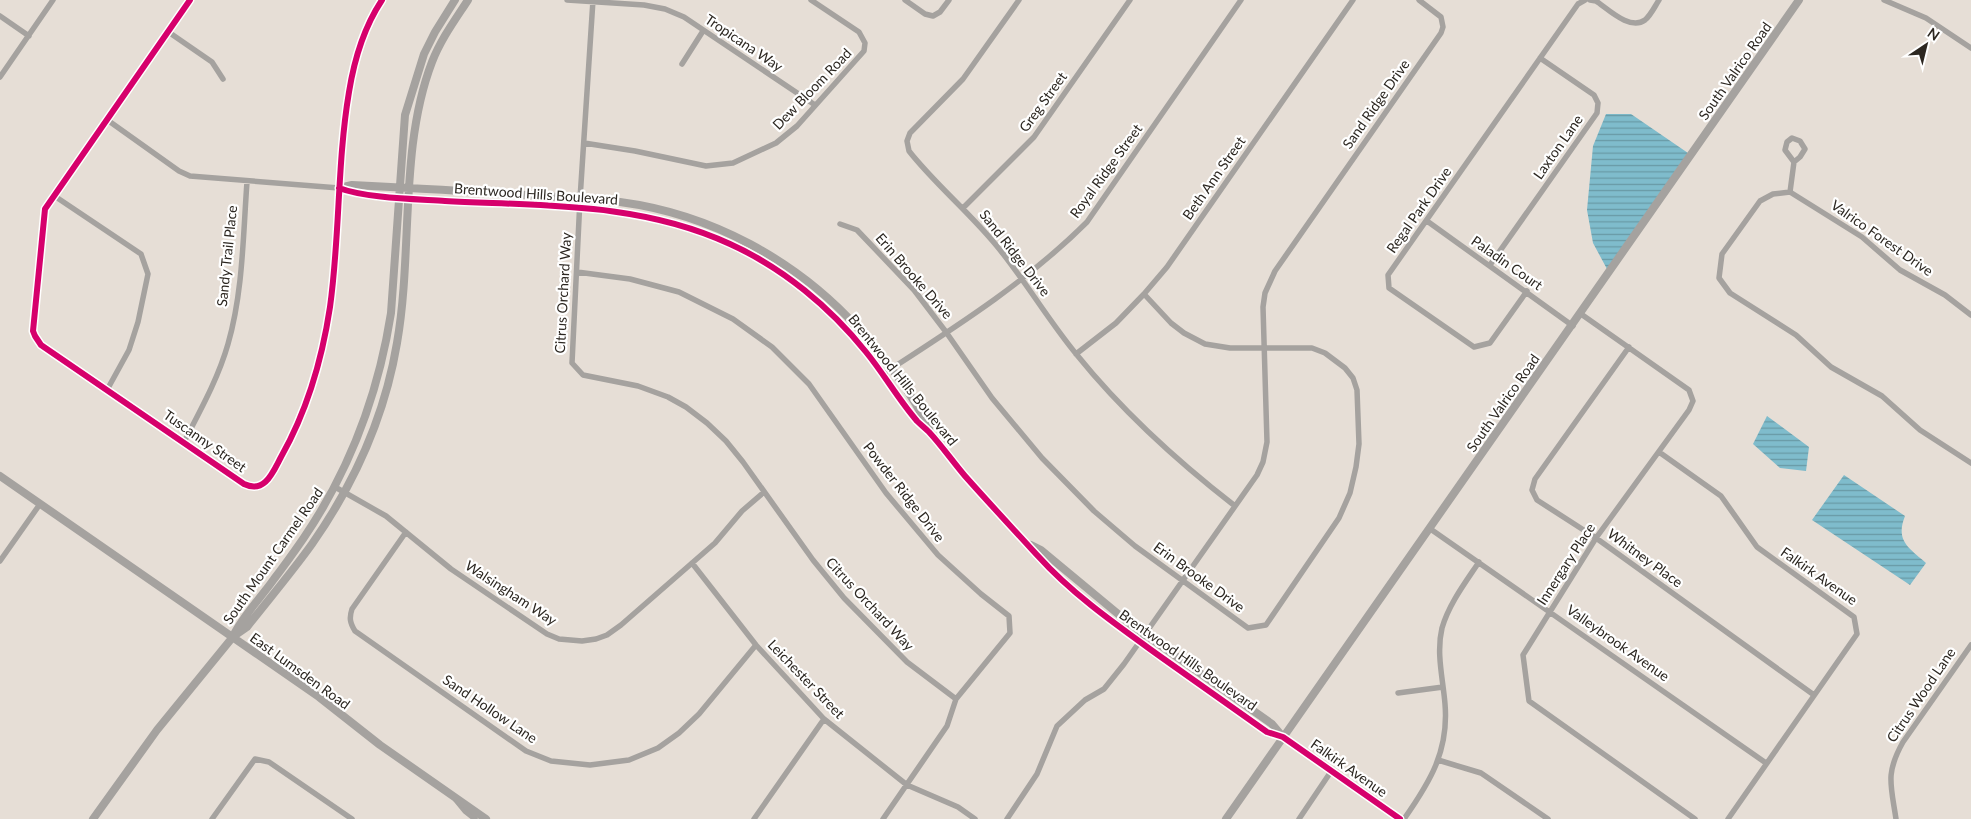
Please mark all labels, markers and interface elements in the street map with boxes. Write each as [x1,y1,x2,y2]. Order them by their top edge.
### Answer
street label: Tropicana Way [702,10,787,75]
street label: South Valrico Road [1694,19,1775,123]
north arrow [1901,20,1951,70]
text: N [1924,24,1943,44]
street label: Dew Bloom Road [769,44,855,133]
street label: Sand Ridge Drive [1338,56,1413,152]
street label: Greg Street [1015,68,1070,135]
street label: Laxton Lane [1529,111,1586,182]
street label: Royal Ridge Street [1066,120,1145,221]
street label: Beth Ann Street [1179,133,1249,223]
street label: Regal Park Drive [1383,163,1455,256]
street label: Brentwood Hills Boulevard [454,179,619,208]
street label: Valrico Forest Drive [1828,196,1937,279]
street label: Sandy Trail Place [213,205,240,307]
street label: Sand Ridge Drive [976,206,1054,299]
street label: Erin Brooke Drive [872,229,956,322]
street label: Citrus Orchard Way [551,231,574,354]
street label: Paladin Court [1468,232,1546,293]
street label: Brentwood Hills Boulevard [845,311,962,449]
street label: South Valrico Road [1462,351,1543,455]
street label: Tuscanny Street [161,406,250,475]
street label: Powder Ridge Drive [860,438,949,545]
street label: South Mount Carmel Road [219,484,326,627]
street label: Innergary Place [1533,520,1598,608]
street label: Whitney Place [1604,525,1686,591]
street label: Erin Brooke Drive [1150,538,1248,615]
street label: Falkirk Avenue [1778,543,1861,608]
street label: Citrus Orchard Way [823,553,919,654]
street label: Walsingham Way [462,557,561,629]
street label: Valleybrook Avenue [1564,601,1673,684]
street label: Brentwood Hills Boulevard [1116,606,1260,714]
street label: East Lumsden Road [247,629,354,713]
street label: Leichester Street [764,636,848,722]
street label: Citrus Wood Lane [1883,644,1959,745]
street label: Sand Hollow Lane [440,671,541,746]
street label: Falkirk Avenue [1308,735,1391,800]

